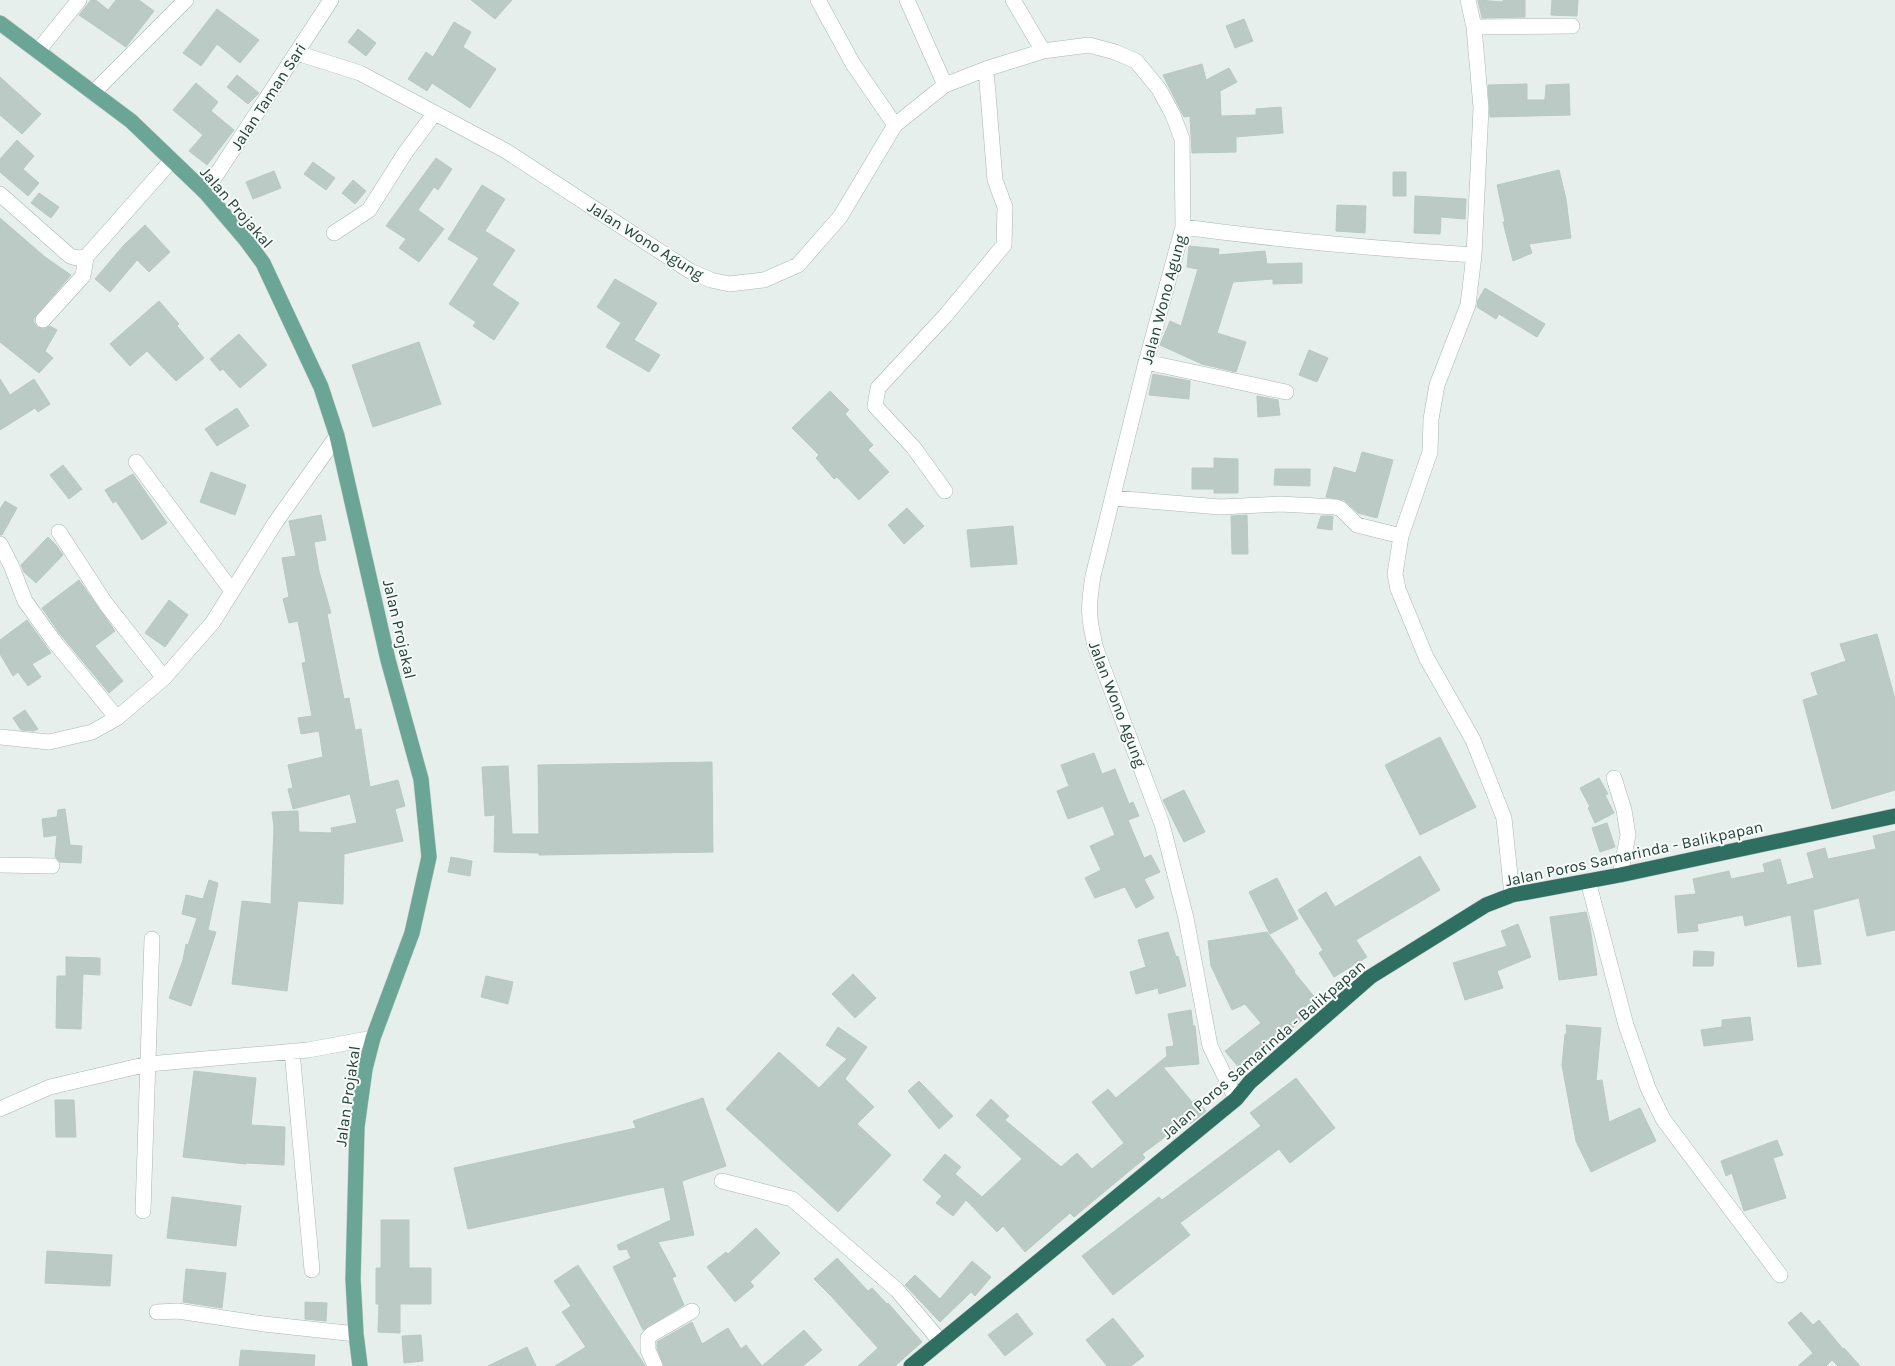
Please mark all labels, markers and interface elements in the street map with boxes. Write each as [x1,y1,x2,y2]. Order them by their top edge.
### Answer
street label: Jalan Taman Sari [227,39,310,153]
street label: Jalan Projakal [196,163,277,252]
street label: Jalan Wono Agung [584,197,707,284]
street label: Jalan Wono Agung [1137,232,1190,366]
street label: Jalan Projakal [379,578,420,681]
street label: Jalan Wono Agung [1085,639,1150,770]
street label: Jalan Poros Samarinda - Balikpapan [1503,817,1765,890]
street label: Jalan Poros Samarinda - Balikpapan [1158,956,1369,1143]
street label: Jalan Projakal [331,1044,364,1148]

